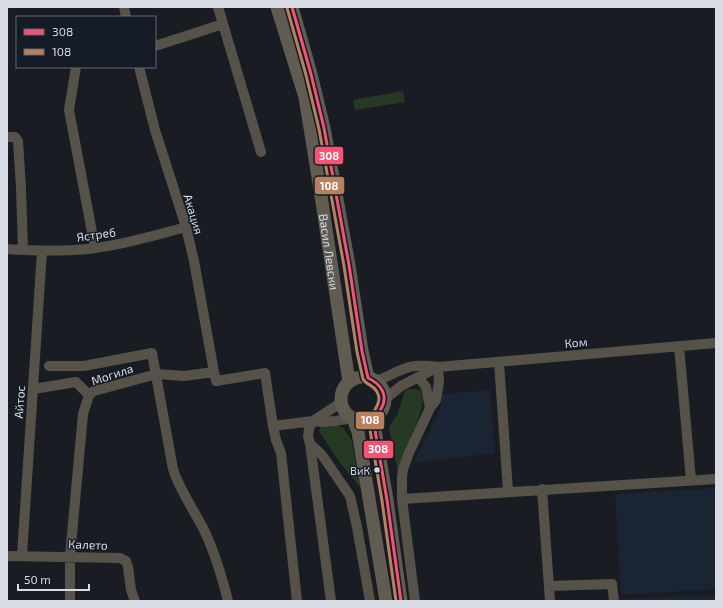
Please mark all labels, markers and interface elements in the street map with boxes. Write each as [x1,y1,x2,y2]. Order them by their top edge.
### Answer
legend [16,16,156,68]
text: 308 [52,24,73,38]
text: 108 [52,44,71,58]
line badge: 308 [314,146,344,165]
text: 308 [319,149,339,162]
line badge: 108 [314,176,345,195]
text: 108 [320,179,338,192]
street label: Акация [181,192,207,236]
street label: Васил Левски [317,213,342,291]
street label: Ястреб [75,224,117,244]
street label: Ком [564,334,588,350]
street label: Могила [89,361,135,387]
street label: Айтос [11,385,27,419]
line badge: 108 [355,411,385,430]
text: 108 [361,413,379,426]
line badge: 308 [363,440,394,459]
text: 308 [368,442,388,455]
place label: ВиК [350,464,370,477]
marker: ВиК [372,465,382,475]
street label: Калето [68,536,108,552]
scale bar [18,566,89,592]
text: 50 m [24,572,51,586]

